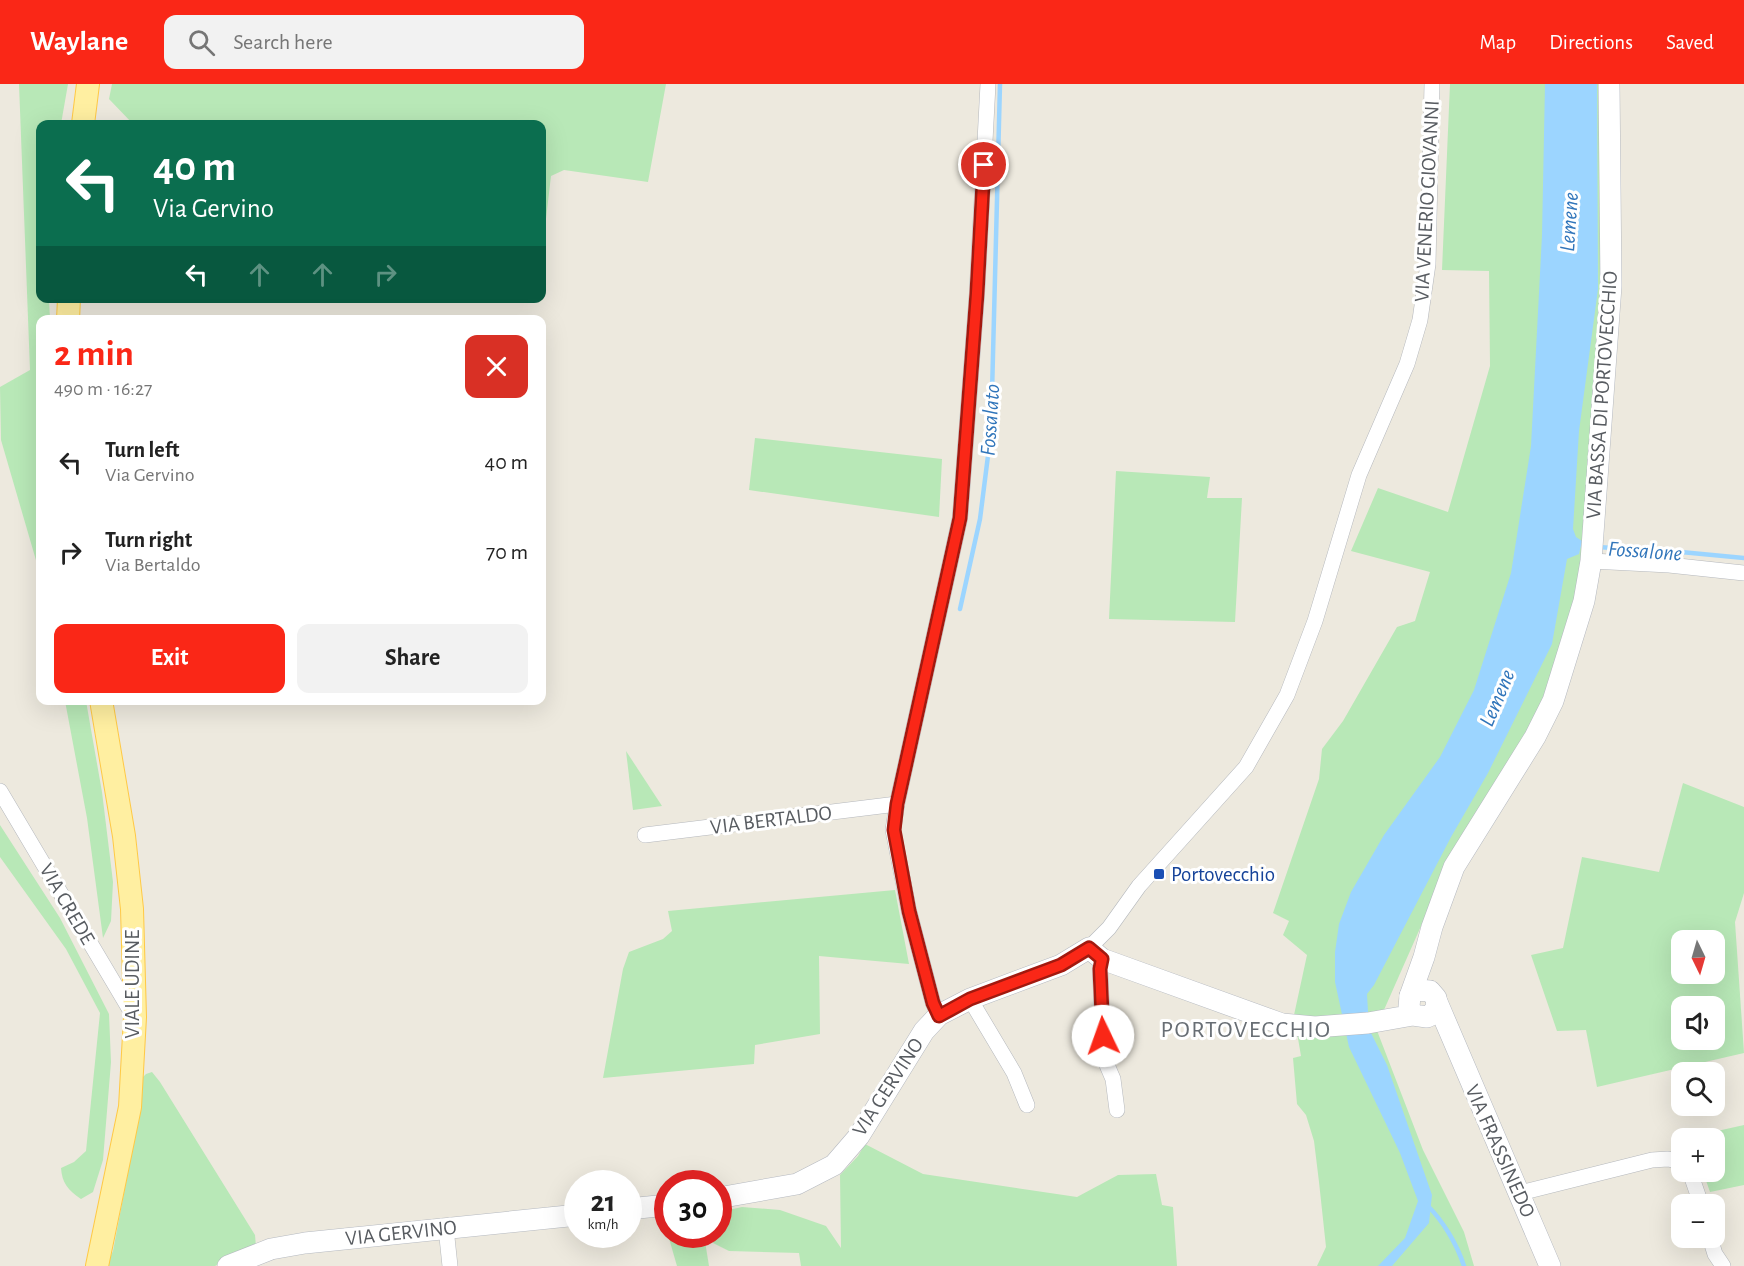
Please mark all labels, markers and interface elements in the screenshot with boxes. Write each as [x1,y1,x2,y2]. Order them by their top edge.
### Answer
search box [164,15,584,69]
icon: search [185,26,218,59]
text: Waylane [30,28,128,56]
text: Search here [233,31,333,53]
text: Map [1480,32,1516,53]
text: Directions [1549,32,1633,53]
text: Saved [1666,32,1714,53]
street label: VIA VENERIO GIOVANNI [1411,100,1443,302]
pin [958,139,1009,190]
icon: left [54,144,132,222]
text: 40 m [153,146,236,188]
icon: arrive [967,148,1000,181]
water label: Lemene [1556,192,1582,252]
text: Via Gervino [153,195,274,222]
icon: left [180,258,213,291]
icon: ahead [243,258,276,291]
icon: ahead [306,258,339,291]
icon: right [369,258,402,291]
street label: VIA BASSA DI PORTOVECCHIO [1583,270,1621,520]
button: close [465,335,528,398]
text: 2 min [54,336,134,372]
text: 490 m · 16:27 [54,379,152,399]
water label: Fossalato [977,383,1003,457]
text: Turn left [105,439,179,461]
icon: left [54,446,87,479]
text: 40 m [485,451,528,473]
text: Via Gervino [105,465,195,485]
text: Turn right [105,529,192,551]
icon: right [54,536,87,569]
water label: Fossalone [1607,537,1683,565]
text: 70 m [486,541,528,563]
text: Via Bertaldo [105,555,201,575]
button: Exit [54,624,285,693]
button: Share [297,624,528,693]
water label: Lemene [1475,666,1519,730]
street label: VIA BERTALDO [709,802,833,838]
street label: VIA CREDE [36,860,98,948]
place label: Portovecchio [1171,864,1275,885]
marker: Portovecchio [1152,867,1166,881]
street label: VIALE UDINE [122,930,143,1038]
north arrow [1671,930,1725,984]
map controls [1671,930,1725,1248]
button: sound [1671,996,1725,1050]
position arrow [1071,1004,1135,1068]
district label: PORTOVECCHIO [1160,1018,1332,1042]
street label: VIA GERVINO [849,1034,927,1140]
button: search [1671,1062,1725,1116]
street label: VIA FRASSINEDO [1461,1081,1539,1221]
button: + [1671,1128,1725,1182]
speed limit sign: 30 [654,1170,732,1248]
text: 21 [591,1187,615,1217]
button: − [1671,1194,1725,1248]
street label: VIA GERVINO [344,1217,458,1249]
text: km/h [588,1217,618,1232]

